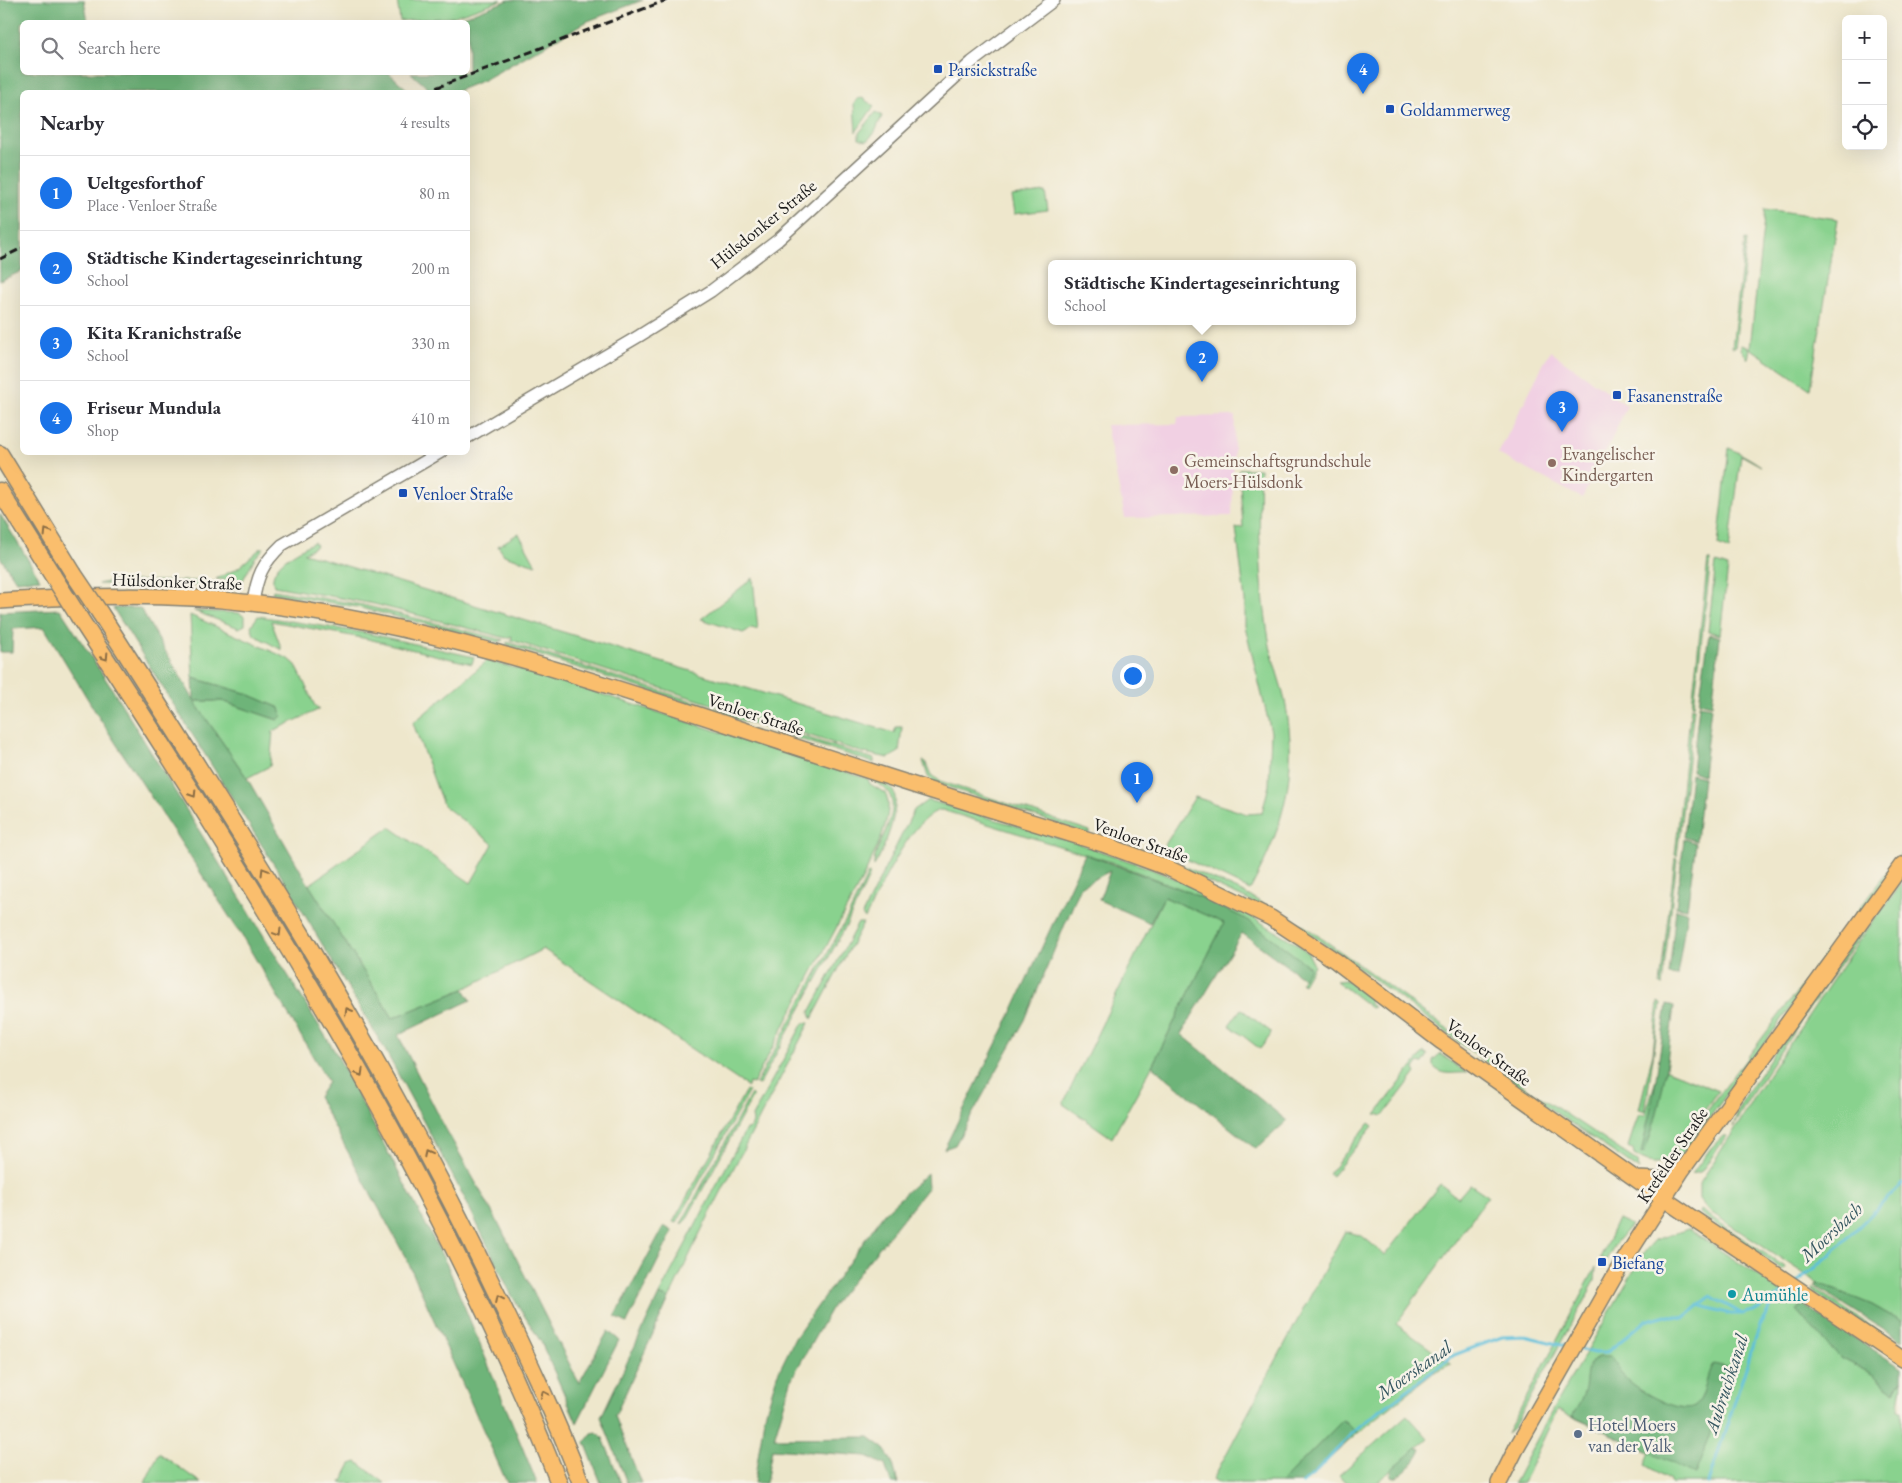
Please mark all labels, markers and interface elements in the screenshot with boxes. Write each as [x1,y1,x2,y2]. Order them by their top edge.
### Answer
map controls [1842,15,1887,150]
button: + [1842,15,1887,60]
search box [20,20,470,75]
icon: search [38,34,66,62]
text: Search here [78,35,160,60]
pin: 4 [1347,53,1379,94]
place label: Parsickstraße [948,58,1037,81]
button: − [1842,60,1887,105]
marker: Parsickstraße [932,63,944,75]
place label: Goldammerweg [1400,98,1510,121]
marker: Goldammerweg [1384,103,1396,115]
button: locate [1842,105,1887,150]
text: Nearby [40,109,104,136]
text: 4 results [400,112,450,133]
text: Ueltgesforthof [87,170,203,195]
street label: Hülsdonker Straße [705,174,821,274]
text: 1 [52,183,60,204]
text: 80 m [419,183,450,204]
text: Place · Venloer Straße [87,195,217,216]
text: Städtische Kindertageseinrichtung [87,245,362,270]
text: 2 [52,258,60,279]
text: 200 m [411,258,450,279]
popup [1048,260,1356,325]
text: School [87,270,129,291]
text: Städtische Kindertageseinrichtung [1064,270,1340,295]
text: School [1064,295,1106,316]
text: Kita Kranichstraße [87,320,241,345]
text: 3 [52,333,60,354]
text: 330 m [411,333,450,354]
pin: 2 [1186,341,1218,382]
text: School [87,345,129,366]
place label: Fasanenstraße [1627,384,1723,407]
marker: Fasanenstraße [1611,389,1623,401]
pin: 3 [1546,391,1578,432]
text: Friseur Mundula [87,395,221,420]
text: 4 [52,408,60,429]
text: 410 m [411,408,450,429]
text: Shop [87,420,119,441]
place label: Evangelischer Kindergarten [1562,442,1655,486]
place label: Gemeinschaftsgrundschule Moers-Hülsdonk [1184,449,1371,493]
marker: Evangelischer Kindergarten [1546,457,1558,469]
marker: Gemeinschaftsgrundschule Moers-Hülsdonk [1168,464,1180,476]
place label: Venloer Straße [413,482,513,505]
marker: Venloer Straße [397,487,409,499]
one-way arrow [44,528,54,537]
street label: Hülsdonker Straße [112,567,242,595]
one-way arrow [99,652,108,661]
your location [1120,663,1146,689]
street label: Venloer Straße [705,688,807,740]
pin: 1 [1121,762,1153,803]
one-way arrow [187,788,197,797]
street label: Venloer Straße [1090,812,1192,868]
one-way arrow [261,868,271,877]
one-way arrow [271,927,281,936]
one-way arrow [344,1007,354,1016]
street label: Venloer Straße [1442,1013,1536,1091]
one-way arrow [354,1067,364,1076]
street label: Krefelder Straße [1631,1103,1713,1207]
one-way arrow [423,1149,433,1158]
water label: Moersbach [1793,1196,1868,1268]
place label: Biefang [1612,1251,1664,1274]
marker: Biefang [1596,1256,1608,1268]
place label: Aumühle [1741,1283,1808,1306]
marker: Aumühle [1726,1288,1738,1300]
one-way arrow [495,1294,505,1303]
water label: Aubruchkanal [1698,1330,1754,1439]
water label: Moerskanal [1371,1335,1457,1406]
one-way arrow [539,1390,550,1399]
place label: Hotel Moers van der Valk [1588,1413,1676,1457]
marker: Hotel Moers van der Valk [1572,1428,1584,1440]

